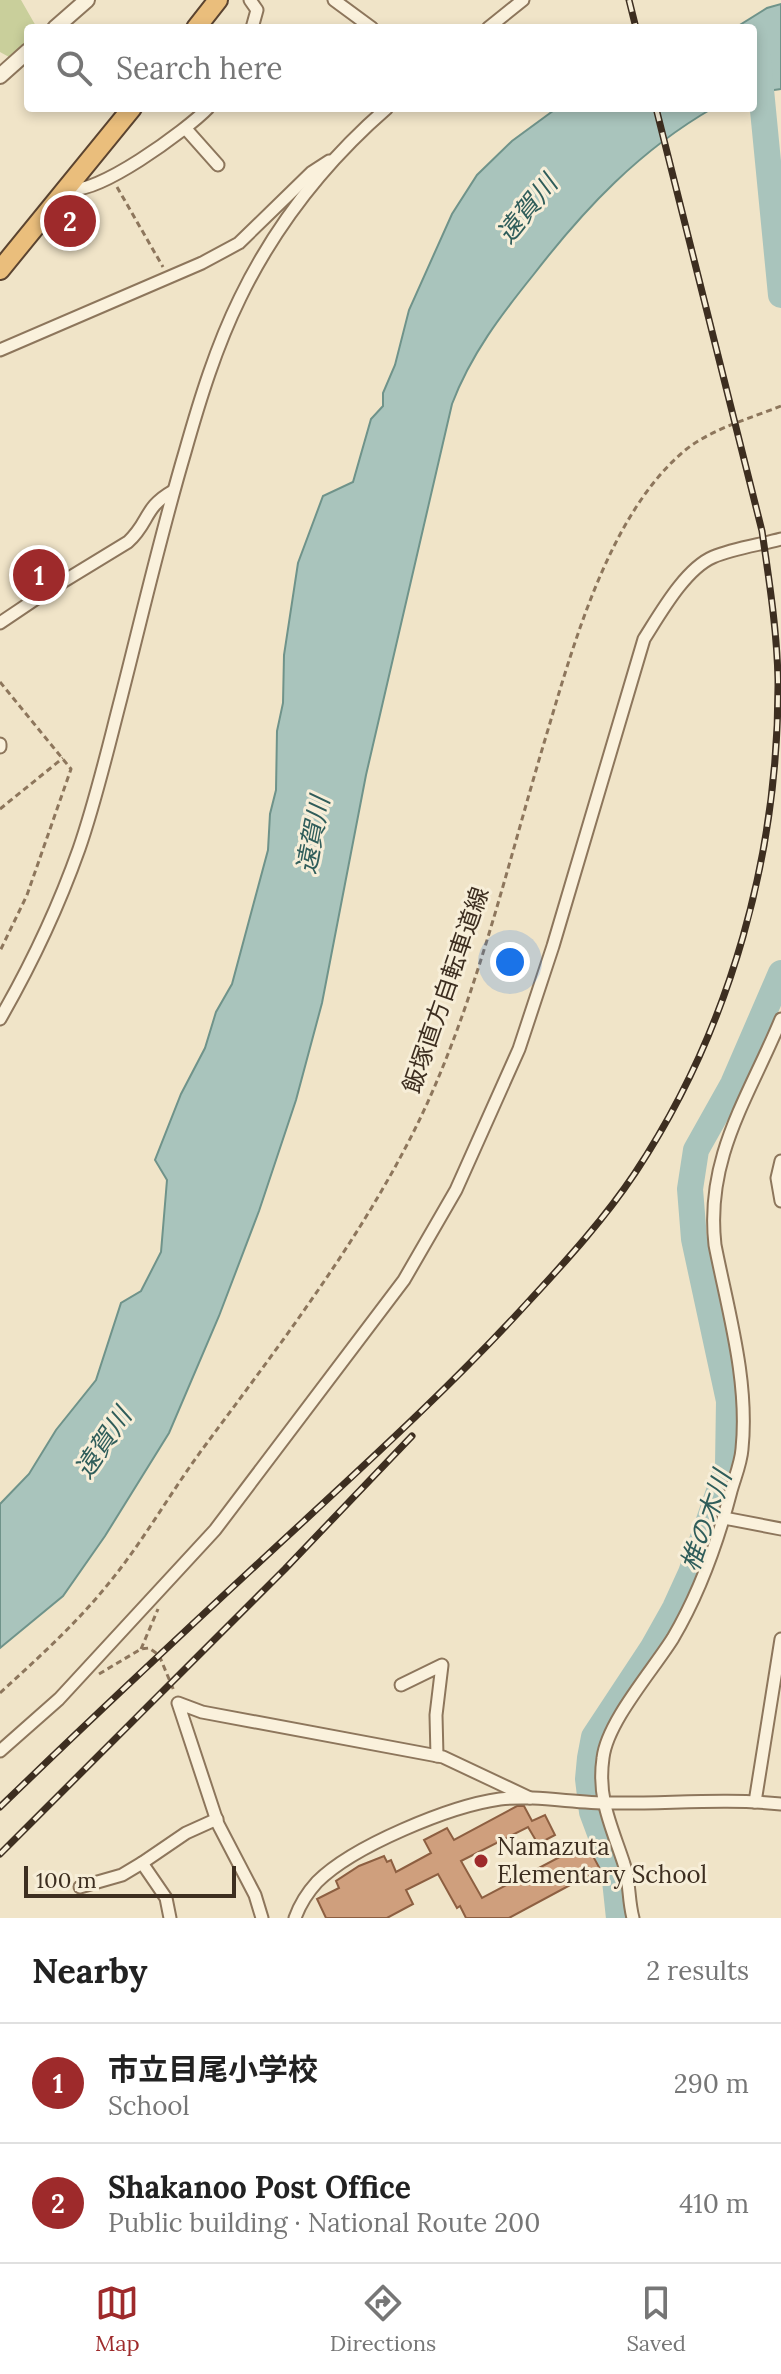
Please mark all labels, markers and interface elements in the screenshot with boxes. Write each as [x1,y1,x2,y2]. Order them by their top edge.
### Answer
search box [24,24,757,112]
icon: search [52,46,96,90]
text: Search here [116,49,283,87]
water label: 遠賀川 [489,166,566,249]
pin: 2 [44,191,96,251]
pin: 1 [13,545,65,605]
water label: 遠賀川 [289,791,337,876]
street label: 飯塚直方自転車道線 [396,883,495,1097]
your location [490,942,530,982]
water label: 遠賀川 [67,1399,140,1484]
water label: 椎の木川 [673,1463,739,1575]
place label: Namazuta Elementary School [497,1831,707,1890]
marker: Namazuta Elementary School [472,1852,490,1870]
scale bar [24,1862,236,1898]
text: 100 m [36,1866,97,1894]
text: Nearby [32,1949,148,1992]
text: 2 results [646,1954,749,1987]
text: 市立目尾小学校 [108,2050,318,2088]
text: 1 [53,2067,63,2100]
text: 290 m [674,2067,749,2100]
text: School [108,2089,190,2122]
text: Shakanoo Post Office [108,2168,411,2206]
text: 2 [51,2187,65,2220]
text: 410 m [679,2187,749,2220]
text: Public building · National Route 200 [108,2206,540,2239]
tab: Map [95,2281,140,2357]
tab: Directions [330,2281,436,2357]
tab: Saved [626,2281,686,2357]

